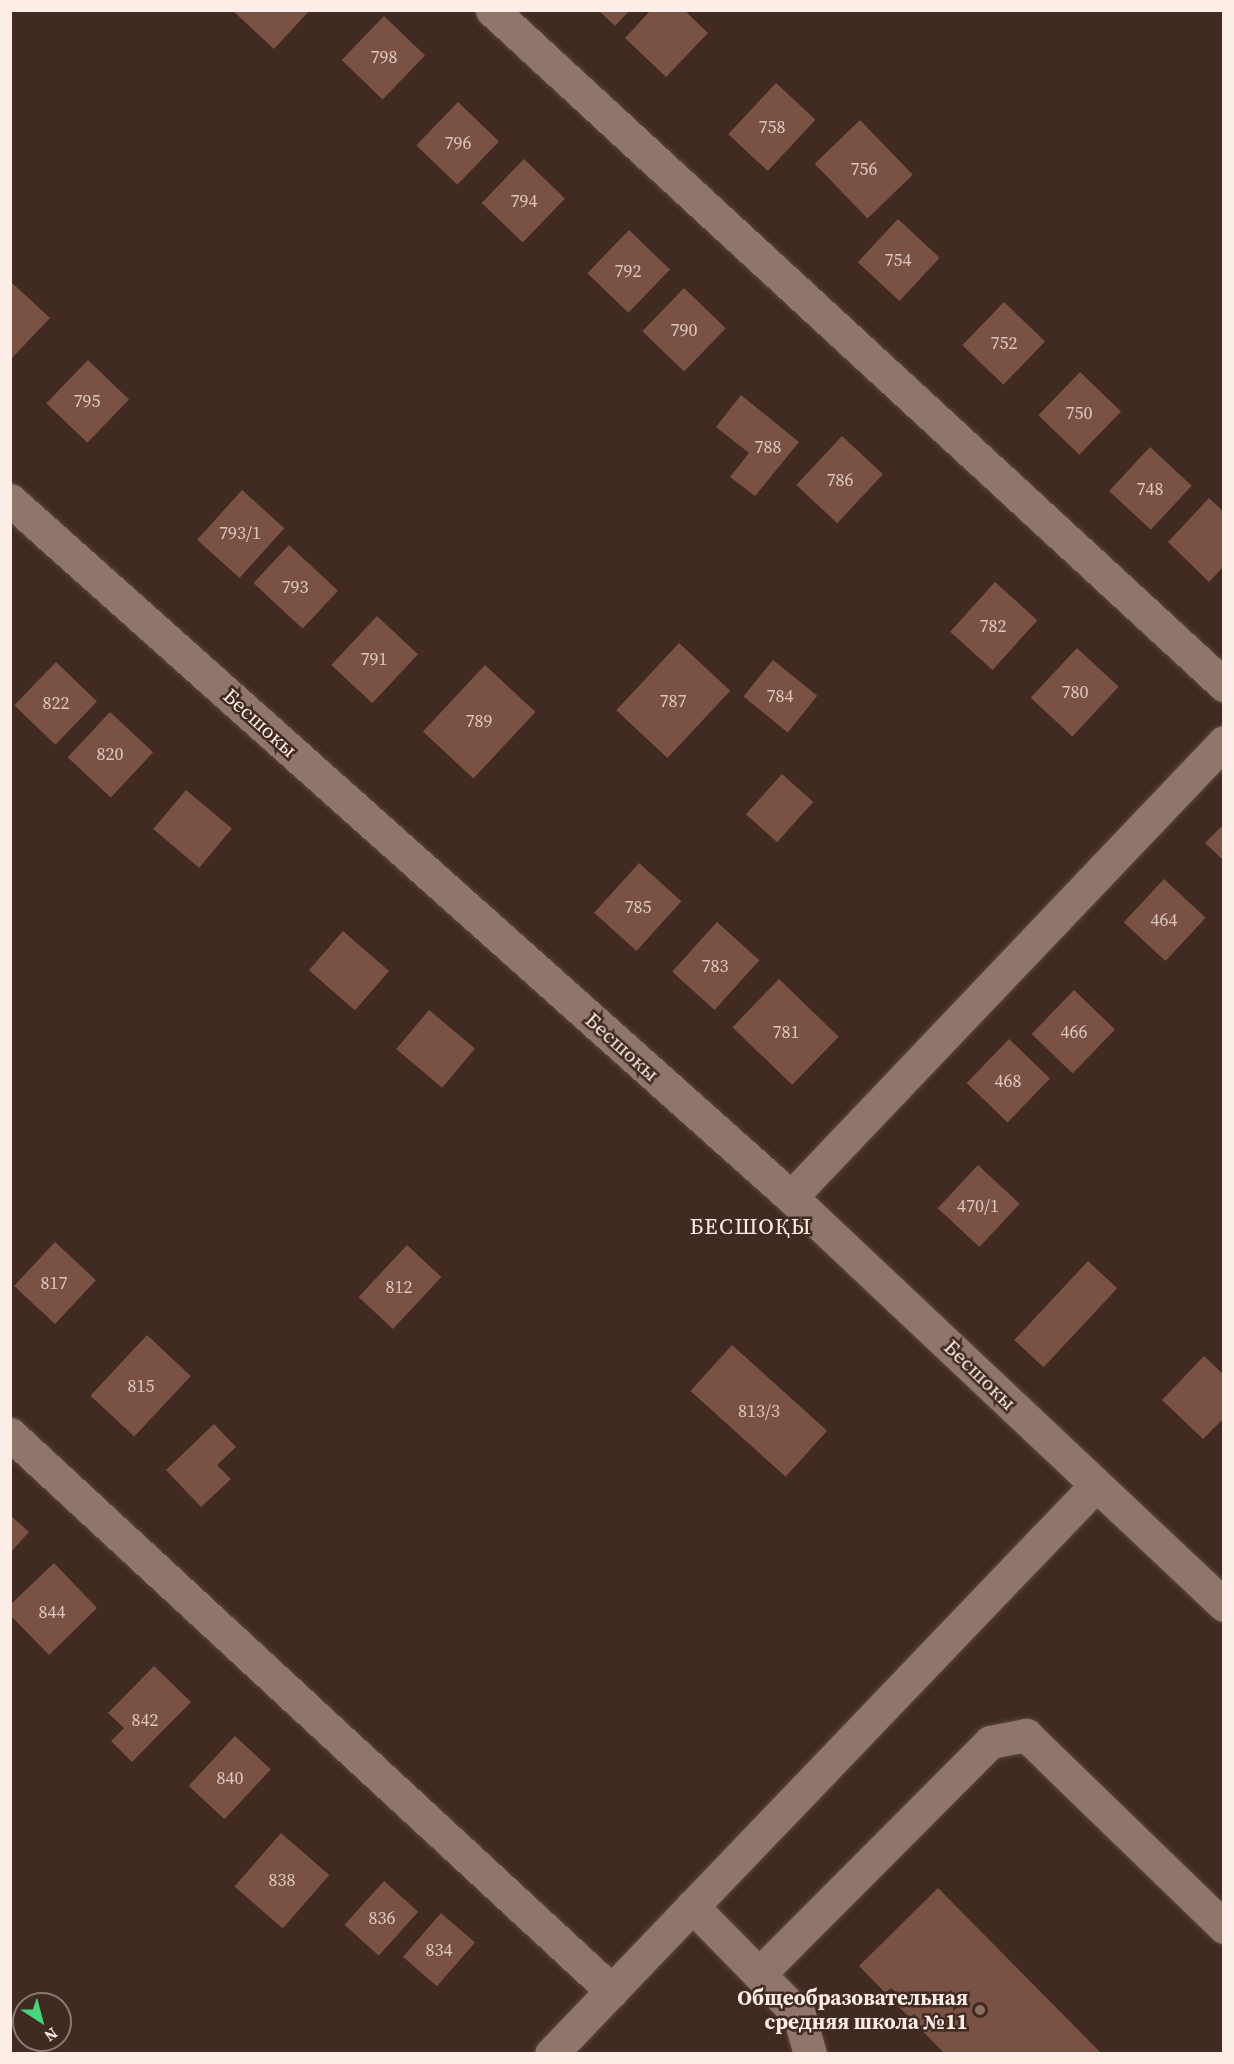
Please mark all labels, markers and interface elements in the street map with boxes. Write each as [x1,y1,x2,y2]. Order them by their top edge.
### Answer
house number: 798 [371,46,397,68]
house number: 758 [759,116,785,138]
house number: 796 [445,132,471,154]
house number: 756 [851,158,877,180]
house number: 794 [511,190,537,212]
house number: 754 [885,249,911,271]
house number: 792 [615,260,641,282]
house number: 790 [671,319,697,341]
house number: 752 [991,332,1017,354]
house number: 795 [74,390,100,412]
house number: 750 [1066,402,1092,424]
house number: 788 [755,436,781,458]
house number: 786 [827,469,853,491]
house number: 748 [1137,478,1163,500]
house number: 793/1 [219,522,261,544]
house number: 793 [282,576,308,598]
house number: 782 [980,615,1006,637]
house number: 791 [361,648,387,670]
house number: 780 [1062,681,1088,703]
street label: Бесшокы [218,683,302,763]
house number: 784 [767,685,793,707]
house number: 787 [660,690,686,712]
house number: 822 [43,692,69,714]
house number: 789 [466,710,492,732]
house number: 820 [97,743,123,765]
house number: 785 [625,896,651,918]
house number: 464 [1151,909,1177,931]
house number: 783 [702,955,728,977]
street label: Бесшокы [580,1007,664,1087]
house number: 781 [773,1021,799,1043]
house number: 466 [1061,1021,1087,1043]
house number: 468 [995,1070,1021,1092]
house number: 470/1 [957,1195,999,1217]
district label: БЕСШОҚЫ [690,1214,812,1240]
house number: 817 [41,1272,67,1294]
house number: 812 [386,1276,412,1298]
street label: Бесшокы [939,1334,1021,1416]
house number: 815 [128,1375,154,1397]
house number: 813/3 [738,1400,780,1422]
house number: 844 [39,1601,65,1623]
house number: 842 [132,1709,158,1731]
house number: 840 [217,1767,243,1789]
house number: 838 [269,1869,295,1891]
house number: 836 [369,1907,395,1929]
house number: 834 [426,1939,452,1961]
place label: Общеобразовательная средняя школа №11 [737,1985,968,2035]
north arrow [12,1992,72,2052]
marker: Общеобразовательная средняя школа №11 [973,2003,987,2017]
text: N [40,2023,63,2047]

